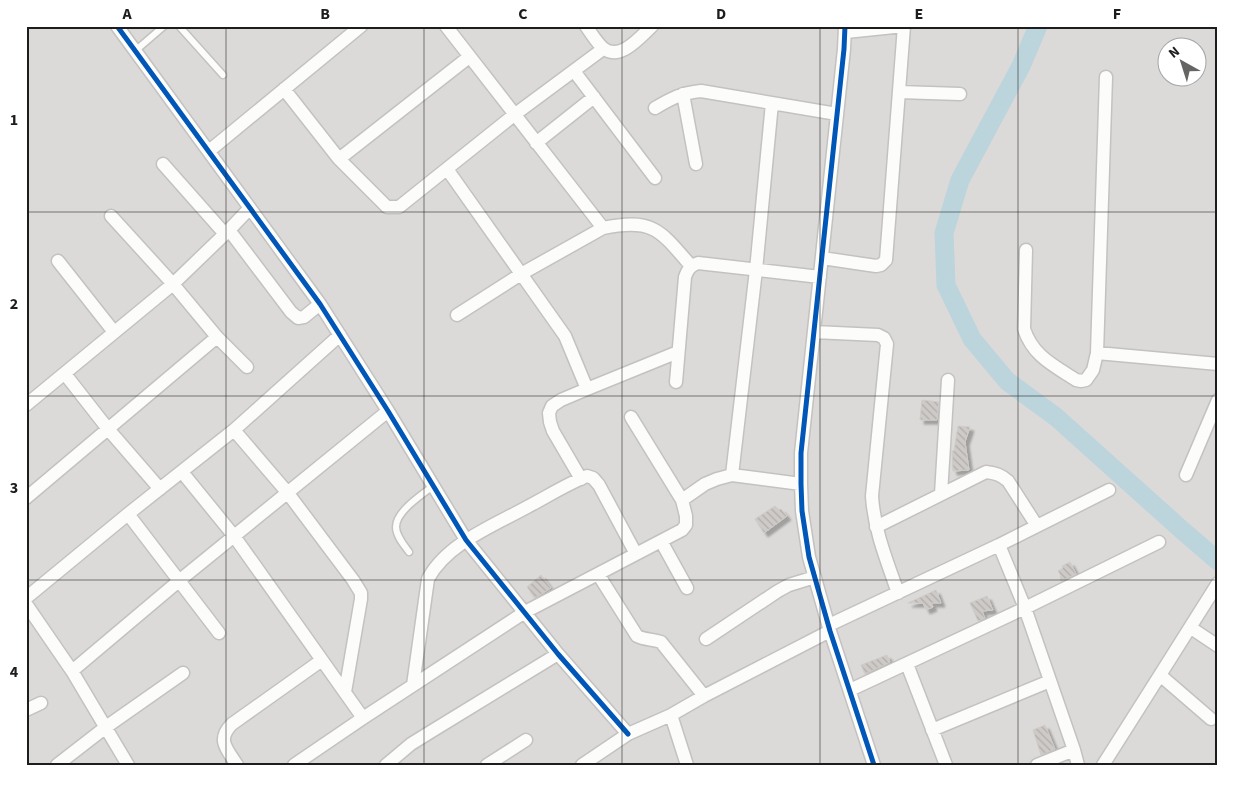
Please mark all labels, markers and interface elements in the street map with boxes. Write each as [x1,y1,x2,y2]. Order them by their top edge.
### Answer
text: A [121,3,132,25]
text: B [320,3,330,25]
text: C [518,3,528,25]
text: D [716,3,726,25]
text: E [915,3,923,25]
text: F [1113,3,1121,25]
north arrow [1156,38,1206,88]
text: N [1165,42,1184,63]
text: 1 [10,109,18,131]
text: 2 [10,293,18,315]
text: 3 [10,477,18,499]
text: 4 [10,661,19,683]

